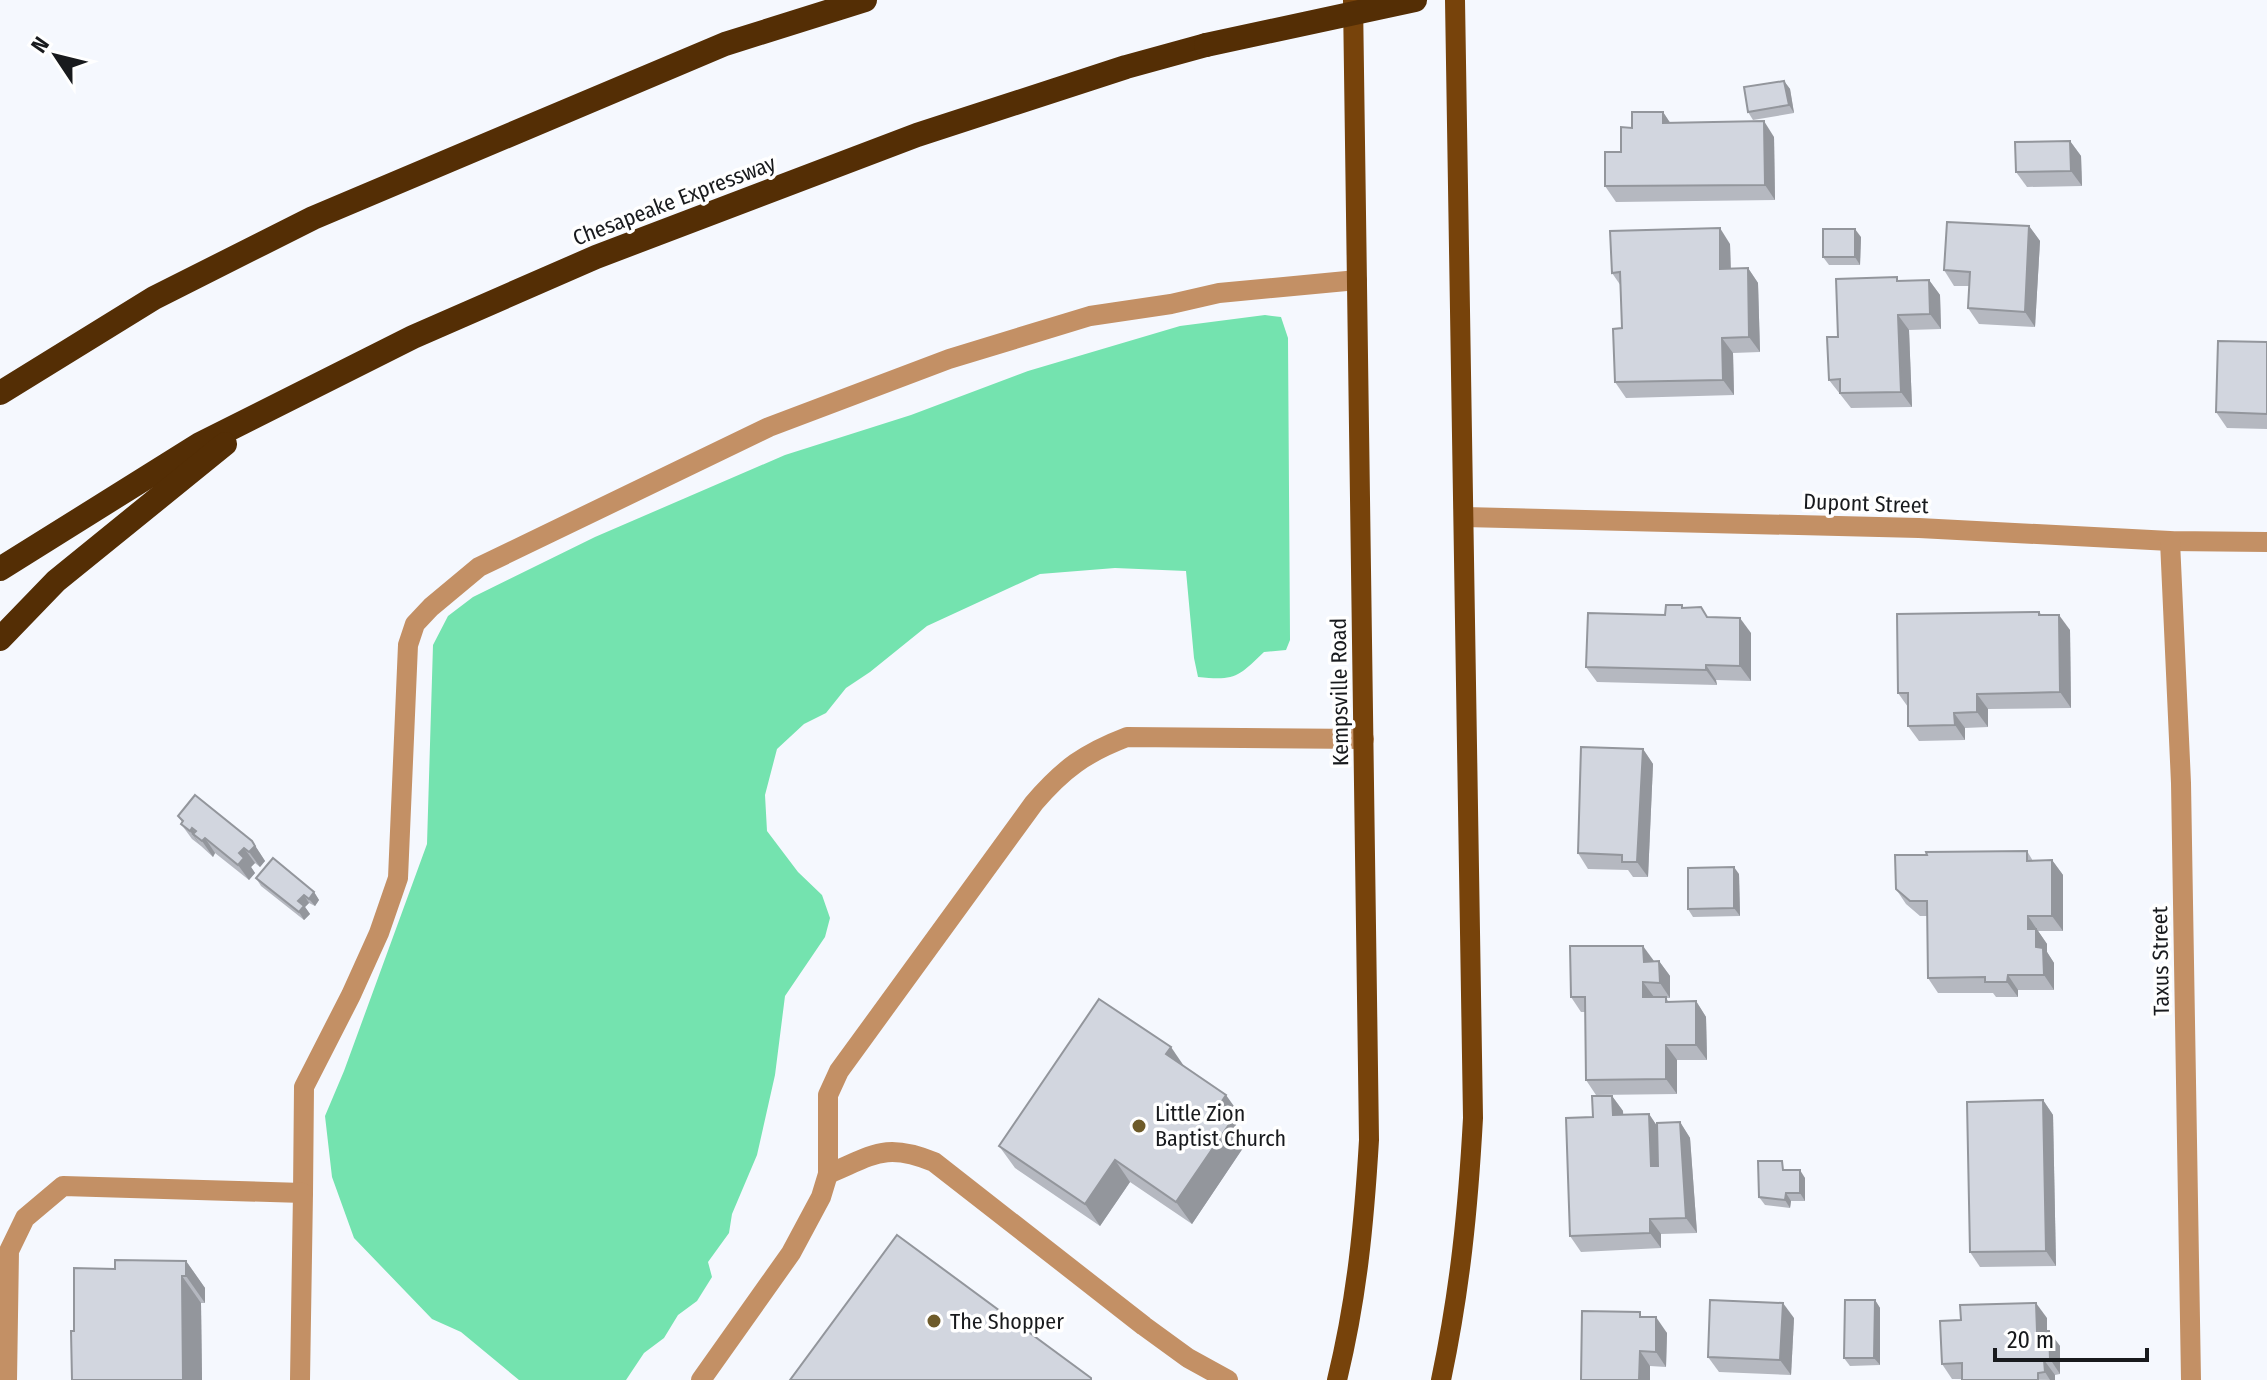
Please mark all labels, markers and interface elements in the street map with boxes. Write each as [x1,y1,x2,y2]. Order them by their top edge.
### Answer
north arrow [16,16,96,96]
text: N [25,32,55,58]
street label: Chesapeake Expressway [569,149,780,252]
street label: Dupont Street [1803,488,1930,519]
street label: Kempsville Road [1325,618,1354,766]
street label: Taxus Street [2146,905,2175,1016]
place label: Little Zion Baptist Church [1155,1100,1286,1152]
marker: Little Zion Baptist Church [1130,1117,1148,1135]
place label: The Shopper [950,1308,1064,1335]
marker: The Shopper [925,1312,943,1330]
scale bar [1995,1312,2147,1362]
text: 20 m [2007,1326,2054,1354]

